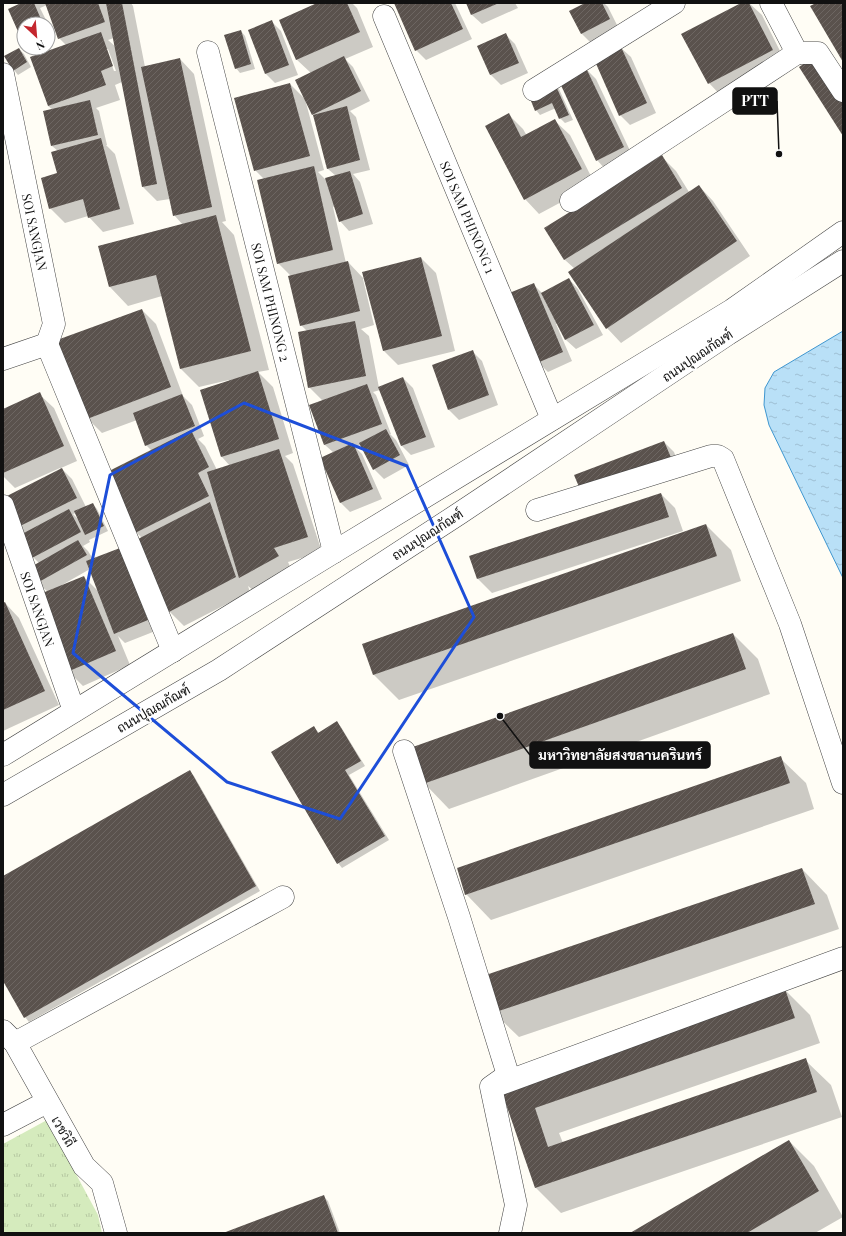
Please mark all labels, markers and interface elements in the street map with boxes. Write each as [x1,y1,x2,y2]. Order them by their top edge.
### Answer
north arrow [16,16,56,56]
text: N [34,37,47,54]
callout: PTT [733,88,777,114]
text: PTT [741,91,769,110]
street label: SOI SAM PHINONG 1 [437,158,499,276]
street label: SOI SANGJAN [19,192,51,272]
street label: SOI SAM PHINONG 2 [248,241,294,363]
street label: ถนนปุณณกัณฑ์ [658,325,737,387]
street label: ถนนปุณณกัณฑ์ [388,505,467,565]
street label: SOI SANGJAN [17,569,59,649]
street label: ถนนปุณณกัณฑ์ [113,680,194,738]
callout: มหาวิทยาลัยสงขลานครินทร์ [530,742,710,768]
text: มหาวิทยาลัยสงขลานครินทร์ [538,745,703,764]
street label: เวชวิถี [48,1113,80,1149]

